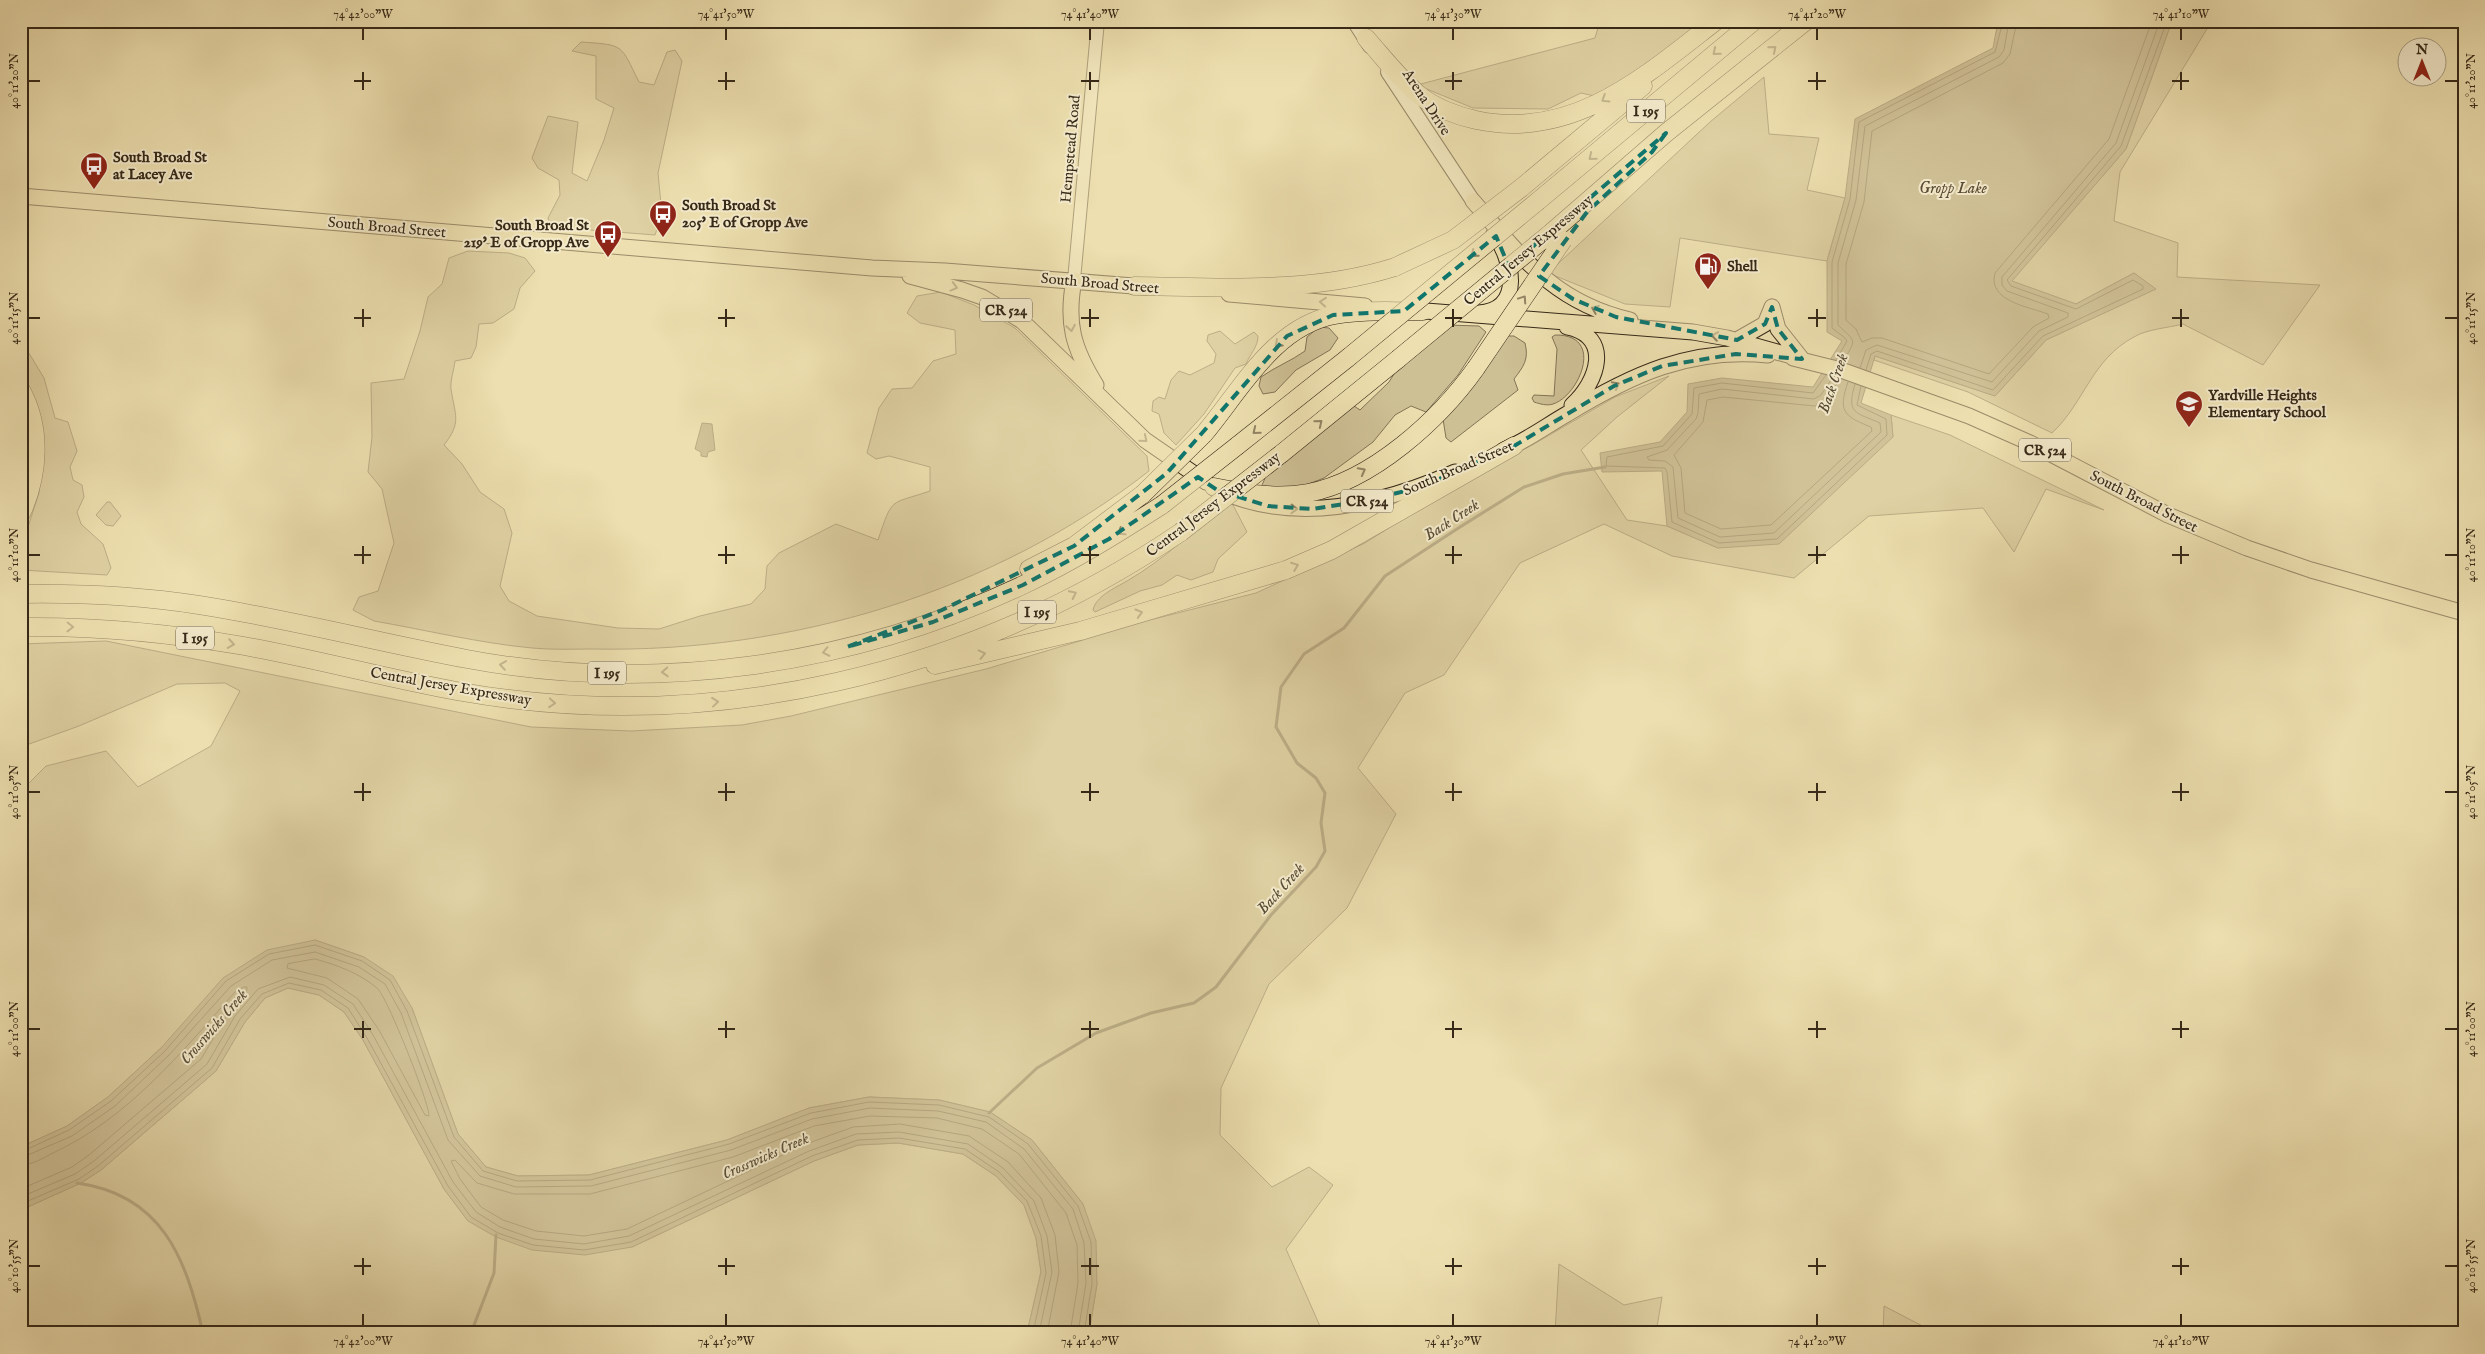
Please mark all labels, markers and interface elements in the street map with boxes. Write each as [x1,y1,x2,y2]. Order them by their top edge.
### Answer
text: 74°42'00"W [333,7,393,22]
text: 74°41'50"W [698,7,755,22]
text: 74°41'40"W [1061,7,1120,22]
text: 74°41'30"W [1425,7,1482,22]
text: 74°41'20"W [1788,7,1846,22]
text: 74°41'10"W [2153,7,2210,22]
north arrow [2398,38,2448,88]
text: N [2415,41,2428,59]
one-way arrow [1767,45,1776,54]
one-way arrow [1713,47,1722,56]
text: 40°11'20"N [7,53,22,109]
text: 40°11'20"N [2464,53,2479,109]
street label: Arena Drive [1398,65,1455,139]
street label: Hempstead Road [1056,93,1085,204]
one-way arrow [1601,93,1610,103]
road number: I 195 [1627,100,1665,122]
place label: South Broad St at Lacey Ave [113,148,208,184]
bus stop icon: South Broad St at Lacey Ave [79,151,109,190]
one-way arrow [1588,151,1597,160]
water label: Gropp Lake [1919,179,1988,199]
street label: Central Jersey Expressway [1460,190,1597,310]
place label: South Broad St 205' E of Gropp Ave [682,196,808,232]
bus stop icon: South Broad St 205' E of Gropp Ave [648,199,678,238]
street label: South Broad Street [327,213,447,242]
place label: South Broad St 219' E of Gropp Ave [464,216,590,252]
bus stop icon: South Broad St 219' E of Gropp Ave [593,219,623,258]
one-way arrow [1470,248,1479,257]
fuel station icon: Shell [1693,251,1723,290]
place label: Shell [1727,257,1759,276]
street label: South Broad Street [1040,269,1160,298]
one-way arrow [949,282,957,292]
text: 40°11'15"N [7,291,22,345]
text: 40°11'15"N [2464,291,2479,345]
one-way arrow [1517,295,1526,305]
one-way arrow [1318,297,1326,308]
road number: CR 524 [980,298,1032,322]
one-way arrow [1591,305,1600,315]
one-way arrow [1066,324,1076,333]
one-way arrow [1711,331,1719,341]
one-way arrow [1274,338,1283,347]
water label: Back Creek [1814,351,1854,416]
one-way arrow [1611,381,1620,391]
place label: Yardville Heights Elementary School [2208,386,2327,422]
school or university icon: Yardville Heights Elementary School [2174,389,2204,428]
one-way arrow [1313,420,1322,429]
one-way arrow [1253,425,1262,433]
one-way arrow [1138,433,1147,441]
street label: South Broad Street [1400,437,1516,500]
road number: CR 524 [2019,438,2071,462]
street label: Central Jersey Expressway [1142,447,1285,561]
street label: South Broad Street [2087,466,2201,537]
one-way arrow [1356,467,1365,477]
road number: CR 524 [1341,490,1393,512]
water label: Back Creek [1421,495,1484,546]
one-way arrow [1290,503,1298,514]
one-way arrow [1117,526,1127,535]
text: 40°11'10"N [7,527,22,582]
text: 40°11'10"N [2464,527,2479,582]
one-way arrow [1290,562,1299,572]
one-way arrow [1068,590,1077,601]
road number: I 195 [1018,600,1056,624]
one-way arrow [1135,609,1143,619]
one-way arrow [66,622,74,632]
road number: I 195 [176,626,214,650]
one-way arrow [228,638,236,649]
one-way arrow [822,646,830,657]
one-way arrow [978,649,987,660]
one-way arrow [499,660,507,670]
road number: I 195 [588,661,626,684]
street label: Central Jersey Expressway [369,663,534,710]
one-way arrow [661,667,669,678]
one-way arrow [549,697,557,708]
one-way arrow [711,697,719,708]
text: 40°11'05"N [7,764,22,819]
text: 40°11'05"N [2464,764,2479,819]
water label: Back Creek [1253,859,1310,919]
water label: Crosswicks Creek [177,985,253,1069]
text: 40°11'00"N [7,1000,22,1057]
text: 40°11'00"N [2464,1000,2479,1057]
water label: Crosswicks Creek [719,1129,813,1185]
text: 40°10'55"N [7,1238,22,1293]
text: 40°10'55"N [2464,1238,2479,1293]
text: 74°42'00"W [333,1334,393,1349]
text: 74°41'50"W [698,1334,755,1349]
text: 74°41'40"W [1061,1334,1120,1349]
text: 74°41'30"W [1425,1334,1482,1349]
text: 74°41'20"W [1788,1334,1846,1349]
text: 74°41'10"W [2153,1334,2210,1349]

